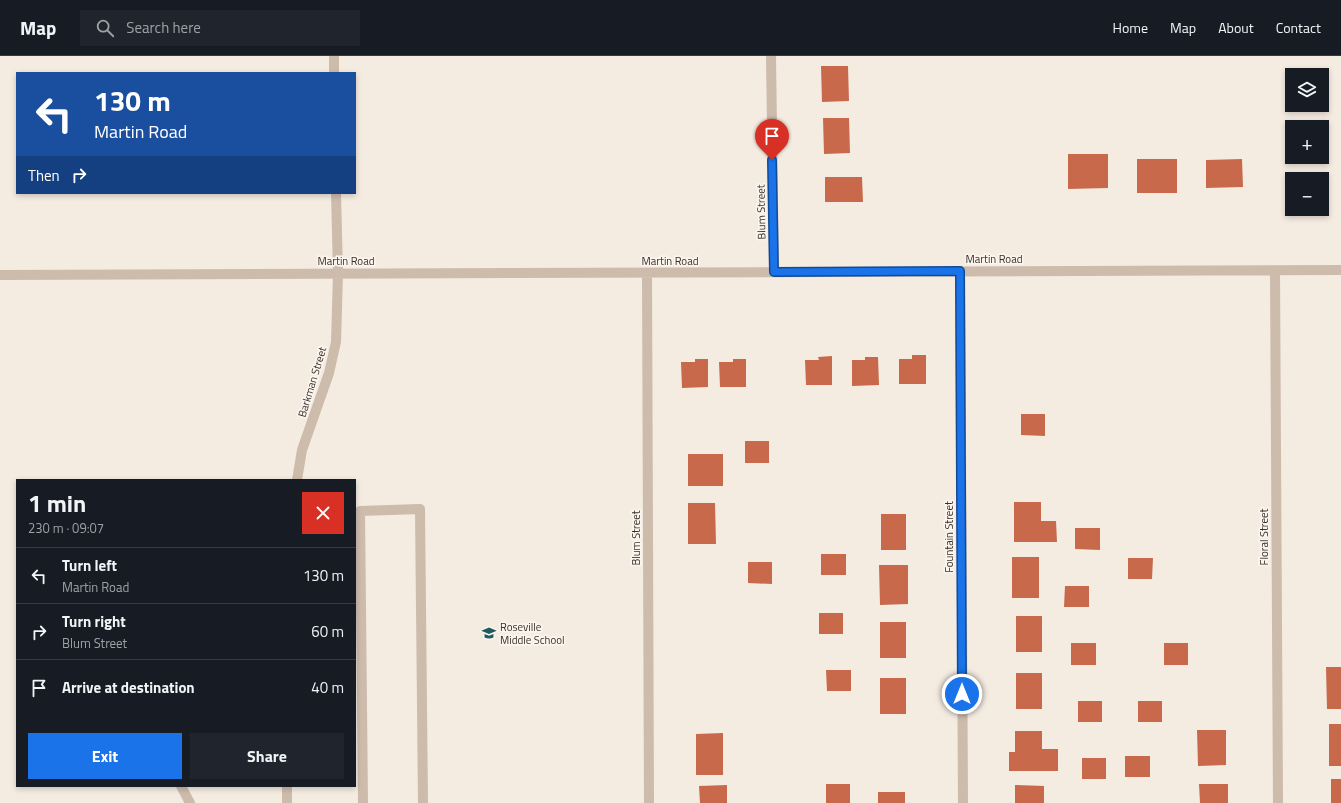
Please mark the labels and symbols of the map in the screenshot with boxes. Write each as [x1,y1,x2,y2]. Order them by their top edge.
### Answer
pin [755,119,789,160]
street label: Blum Street [753,184,769,240]
street label: Martin Road [966,251,1023,267]
street label: Martin Road [318,253,375,269]
street label: Martin Road [642,253,699,269]
street label: Barkman Street [294,345,330,419]
street label: Fountain Street [941,501,957,573]
street label: Floral Street [1256,508,1272,565]
street label: Blum Street [628,510,644,566]
place label: Roseville Middle School [500,619,565,648]
school or university icon: Roseville Middle School [481,625,497,641]
position arrow [941,673,983,715]

